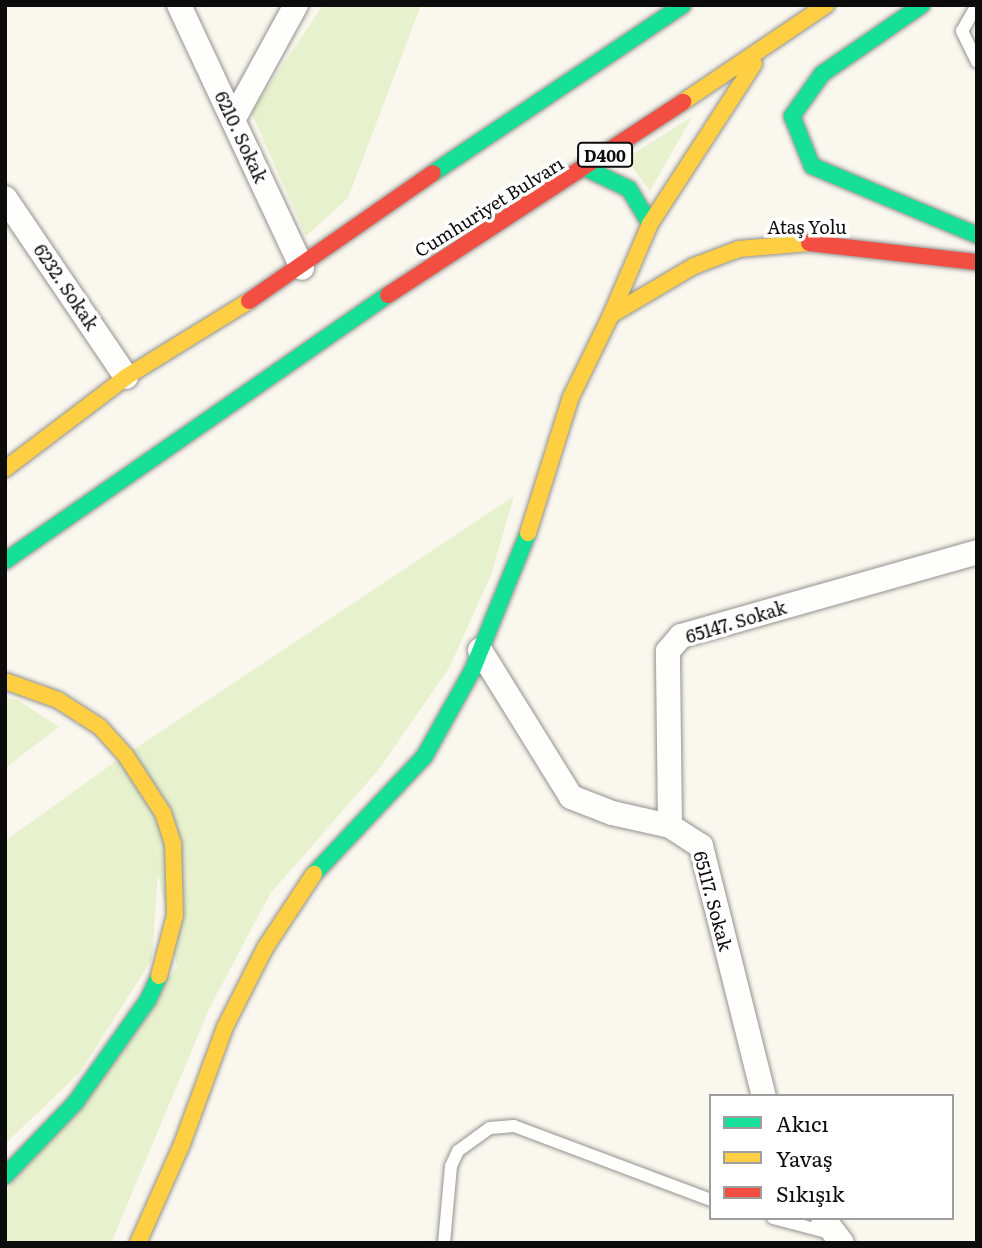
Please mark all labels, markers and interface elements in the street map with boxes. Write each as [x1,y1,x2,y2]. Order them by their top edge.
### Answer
street label: 6210. Sokak [210,88,272,186]
road number: D400 [577,142,633,168]
street label: Cumhuriyet Bulvarı [411,153,567,261]
street label: Ataş Yolu [767,216,847,238]
street label: 6232. Sokak [29,240,103,334]
street label: 65147. Sokak [683,596,789,648]
street label: 65117. Sokak [689,849,737,953]
legend [709,1094,954,1220]
text: Akıcı [776,1107,829,1138]
text: Yavaş [776,1142,832,1173]
text: Sıkışık [776,1177,845,1208]

